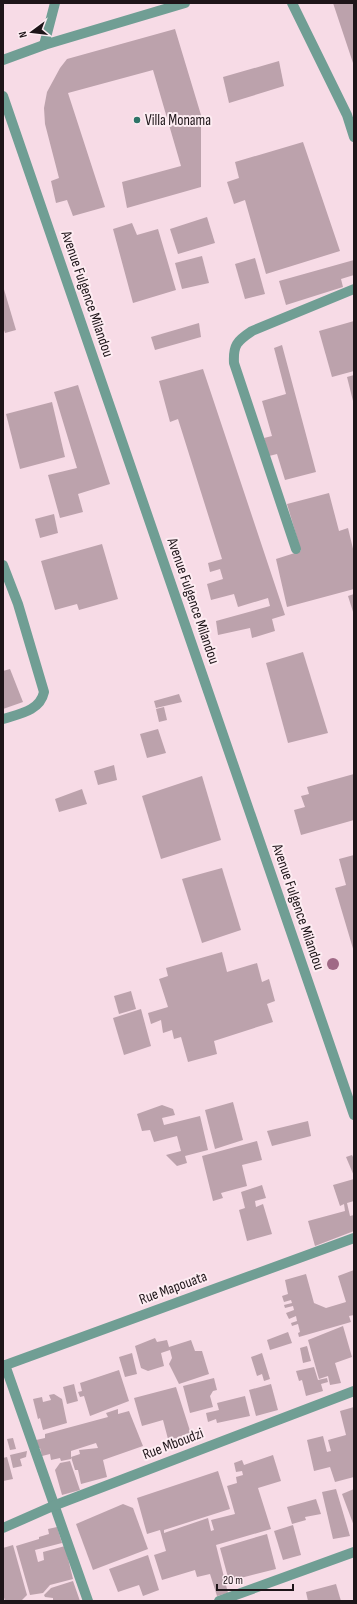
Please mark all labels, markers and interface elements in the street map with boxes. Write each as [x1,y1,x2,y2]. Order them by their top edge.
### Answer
north arrow [12,12,52,52]
text: N [16,30,30,39]
place label: Villa Monama [145,111,211,130]
marker: Villa Monama [132,115,142,125]
street label: Avenue Fulgence Milandou [56,228,117,359]
street label: Avenue Fulgence Milandou [162,535,223,666]
street label: Avenue Fulgence Milandou [267,841,328,972]
street label: Rue Mapouata [136,1267,210,1309]
street label: Rue Mboudzi [140,1424,206,1464]
scale bar [217,1566,293,1592]
text: 20 m [223,1573,243,1588]

